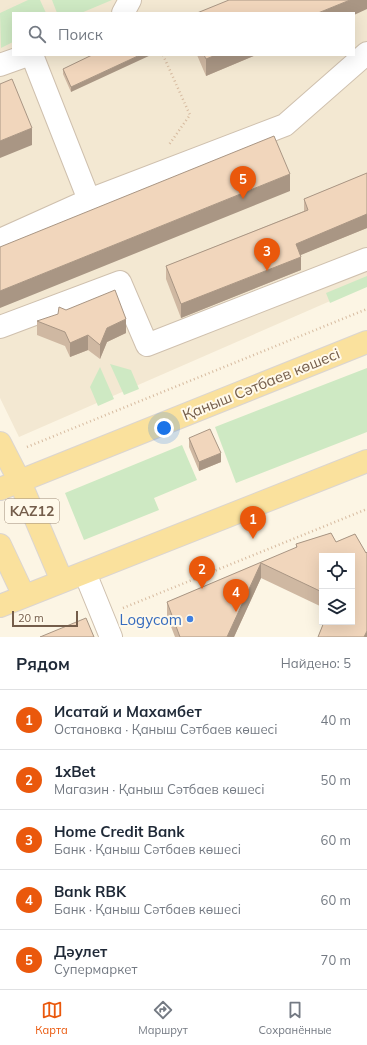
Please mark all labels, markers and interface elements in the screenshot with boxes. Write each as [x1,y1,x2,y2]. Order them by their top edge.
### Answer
search box [12,12,355,56]
icon: search [26,23,48,45]
text: Поиск [58,25,103,44]
pin: 5 [230,166,256,199]
pin: 3 [254,238,280,271]
street label: Қаныш Сәтбаев көшесі [180,344,342,424]
your location [154,418,174,438]
road number: KAZ12 [5,499,59,523]
pin: 1 [240,506,266,539]
map controls [319,553,355,625]
button: locate [319,553,355,589]
pin: 2 [189,556,215,589]
pin: 4 [223,579,249,612]
button: layers [319,589,355,625]
scale bar [12,609,78,628]
place label: Logycom [119,610,182,629]
text: 20 m [18,611,44,625]
marker: Logycom [185,614,195,624]
text: Рядом [16,653,70,674]
text: Найдено: 5 [281,655,351,671]
text: Исатай и Махамбет [54,702,202,721]
text: 1 [25,712,33,728]
text: 40 m [321,712,351,728]
text: Остановка · Қаныш Сәтбаев көшесі [54,721,277,737]
text: 1xBet [54,762,95,781]
text: 2 [25,772,33,788]
text: 50 m [321,772,351,788]
text: Магазин · Қаныш Сәтбаев көшесі [54,781,264,797]
text: Home Credit Bank [54,822,185,841]
text: 3 [25,832,33,848]
text: 60 m [321,832,351,848]
text: Банк · Қаныш Сәтбаев көшесі [54,841,241,857]
text: Bank RBK [54,882,126,901]
text: 4 [25,892,33,908]
text: 60 m [321,892,351,908]
text: Банк · Қаныш Сәтбаев көшесі [54,901,241,917]
text: Дәулет [54,942,107,961]
text: 5 [25,952,33,968]
text: 70 m [321,952,351,968]
text: Супермаркет [54,961,137,977]
tab: Карта [35,999,68,1037]
tab: Маршрут [138,999,188,1037]
tab: Сохранённые [258,999,332,1037]

